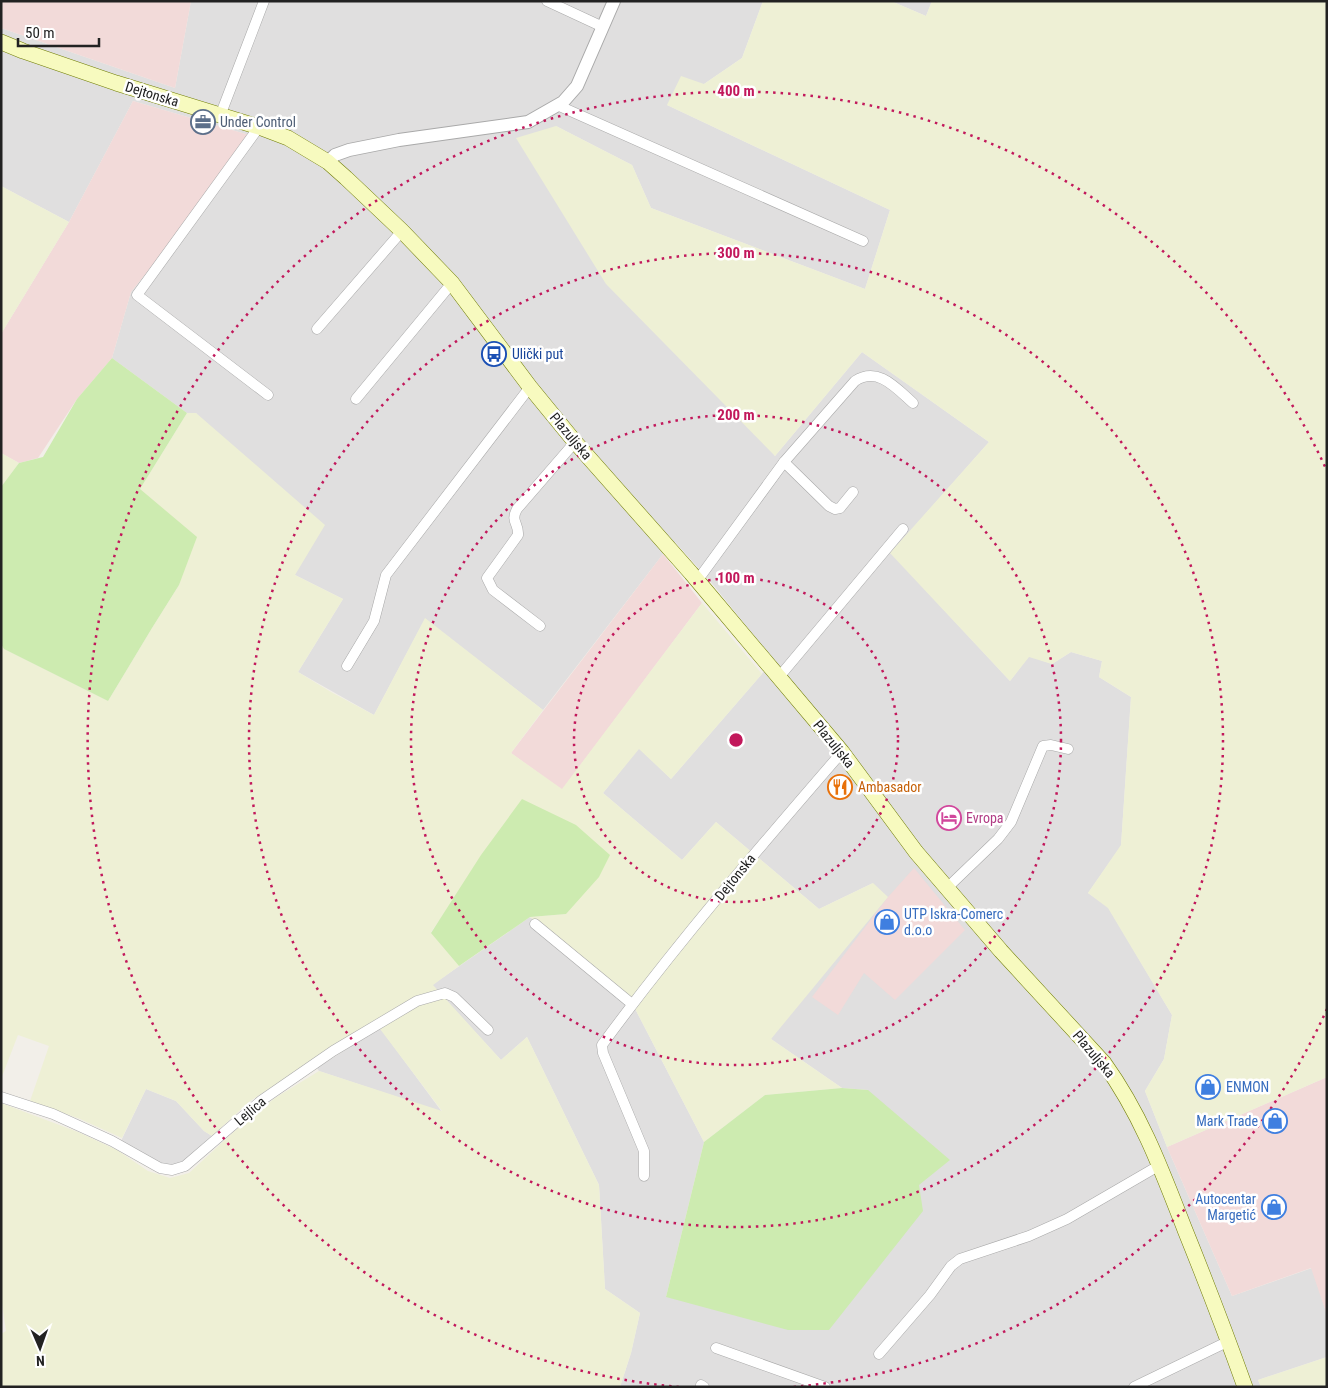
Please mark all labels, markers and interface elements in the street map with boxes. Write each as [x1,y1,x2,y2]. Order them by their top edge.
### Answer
scale bar [18,15,99,47]
text: 50 m [25,24,55,42]
street label: Dejtonska [123,78,181,110]
text: 400 m [717,82,755,100]
office icon: Under Control [190,109,216,135]
place label: Under Control [220,114,296,130]
text: 300 m [717,244,755,262]
bus stop icon: Ulički put [481,341,507,367]
place label: Ulički put [512,346,563,362]
text: 200 m [717,406,755,424]
street label: Plazuljska [547,409,595,463]
text: 100 m [717,569,755,587]
street label: Plazuljska [810,717,858,771]
centre of rings [727,731,745,749]
restaurant icon: Ambasador [827,774,853,800]
place label: Ambasador [858,779,922,795]
hotel icon: Evropa [936,805,962,831]
place label: Evropa [966,810,1004,826]
street label: Dejtonska [712,851,758,903]
place label: UTP Iskra-Comerc d.o.o [904,906,1003,938]
shop icon: UTP Iskra-Comerc d.o.o [874,909,900,935]
street label: Plazuljska [1070,1027,1118,1081]
shop icon: ENMON [1195,1074,1221,1100]
place label: ENMON [1226,1079,1269,1095]
street label: Lejlica [231,1093,269,1129]
shop icon: Mark Trade [1262,1108,1288,1134]
place label: Mark Trade [1196,1113,1258,1129]
place label: Autocentar Margetić [1195,1191,1256,1223]
shop icon: Autocentar Margetić [1261,1194,1287,1220]
north arrow [15,1323,65,1373]
text: N [36,1353,45,1369]

